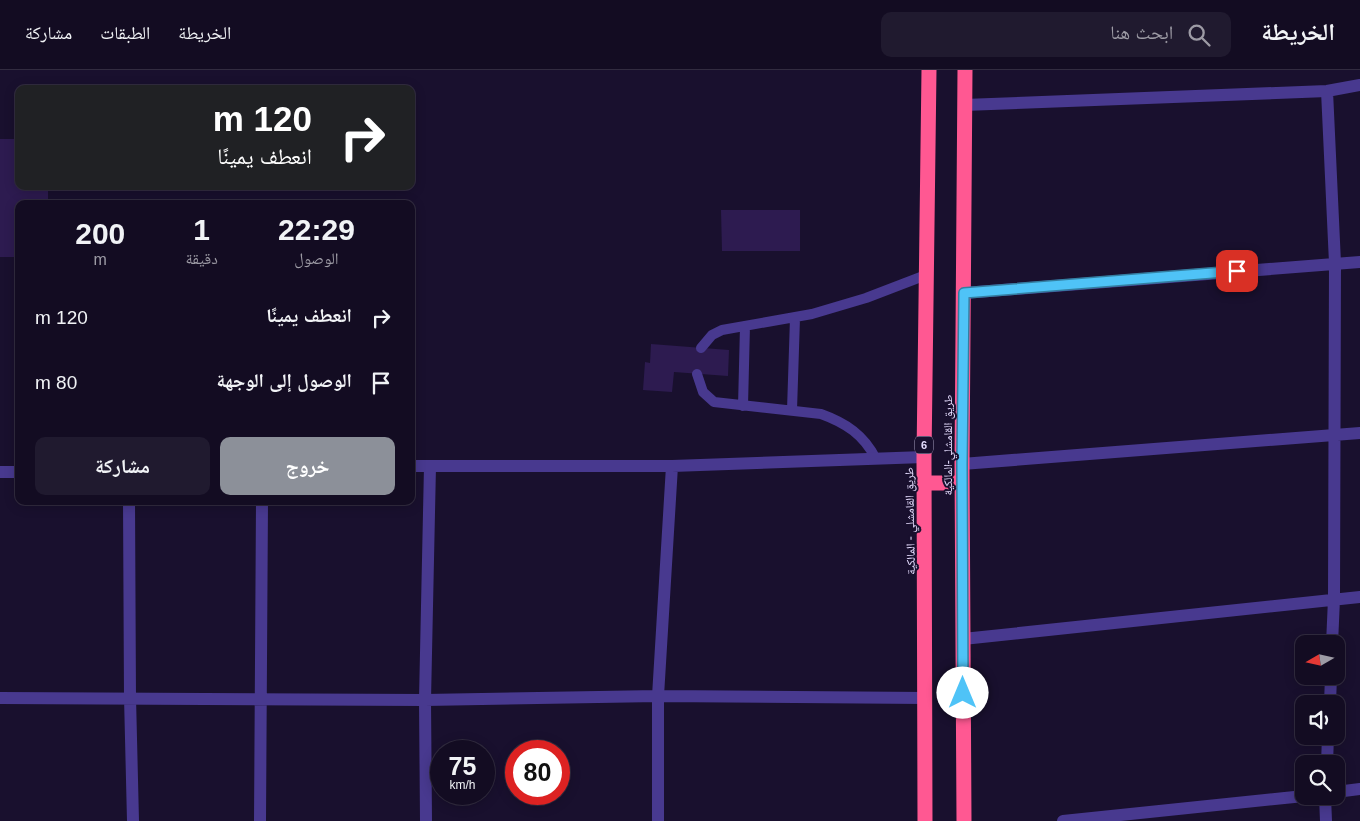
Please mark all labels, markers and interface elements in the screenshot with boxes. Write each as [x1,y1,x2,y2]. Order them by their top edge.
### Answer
search box [881,12,1231,57]
text: الخريطة [1261,18,1335,45]
icon: search [1185,21,1213,49]
text: ابحث هنا [1110,22,1173,43]
text: مشاركة [25,23,72,43]
text: الطبقات [100,23,150,43]
text: الخريطة [178,23,231,43]
text: 120 m [213,99,312,138]
icon: right [330,105,395,170]
text: انعطف يمينًا [217,144,312,169]
text: 1 [193,213,210,246]
text: 22:29 [278,213,355,246]
text: 200 [75,217,125,250]
text: دقيقة [185,250,218,267]
text: الوصول [294,250,339,267]
pin [1216,250,1258,292]
text: m [94,251,107,268]
icon: arrive [1223,257,1251,285]
icon: right [367,304,395,332]
text: انعطف يمينًا [266,305,352,326]
text: 120 m [35,307,88,328]
icon: arrive [367,369,395,397]
text: الوصول إلى الوجهة [216,370,352,391]
text: 80 m [35,372,77,393]
street label: طريق القامشلي-المالكية [941,395,958,495]
road number: 6 [915,436,933,454]
button: مشاركة [35,437,210,495]
button: خروج [220,437,395,495]
street label: طريق القامشلي - المالكية [902,467,921,575]
north arrow [1295,635,1345,685]
map controls [1295,635,1345,805]
position arrow [936,666,988,718]
button: sound [1295,695,1345,745]
speed limit sign: 80 [505,740,570,805]
text: 75 [449,752,476,780]
button: search [1295,755,1345,805]
text: km/h [449,778,476,792]

